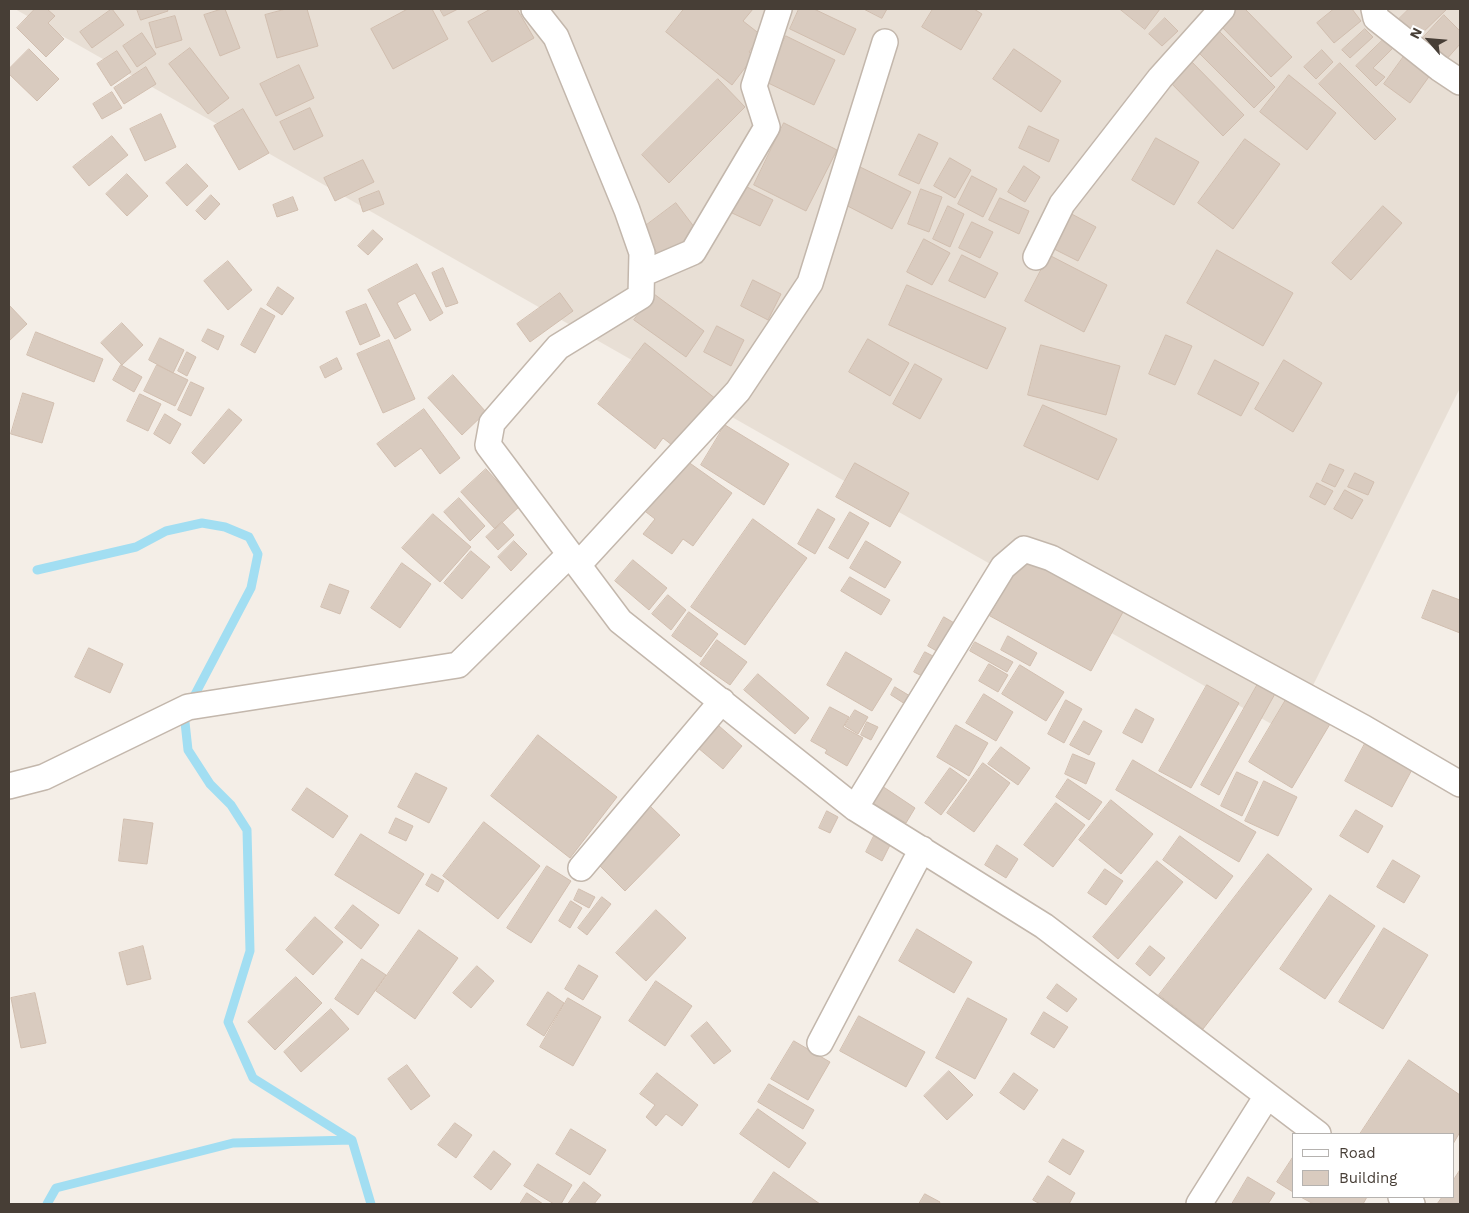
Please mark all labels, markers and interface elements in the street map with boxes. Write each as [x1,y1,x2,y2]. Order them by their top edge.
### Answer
north arrow [1404,15,1454,65]
text: N [1406,25,1425,41]
legend [1292,1133,1454,1198]
text: Road [1339,1144,1376,1162]
text: Building [1339,1169,1397,1187]

